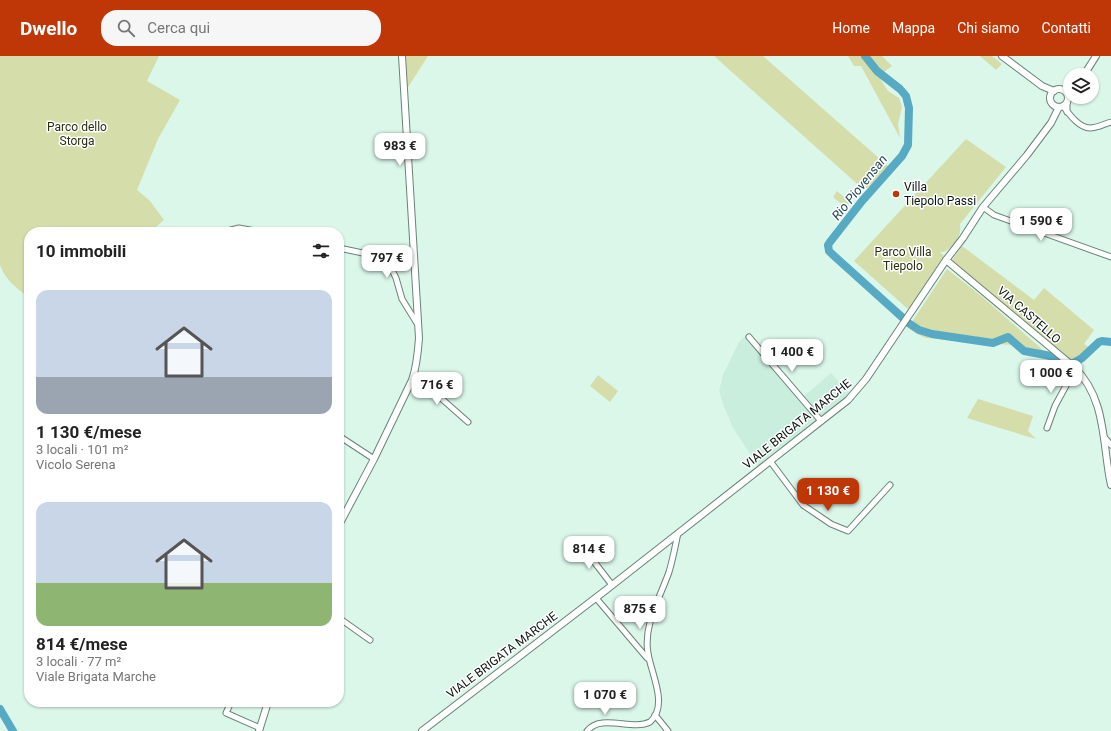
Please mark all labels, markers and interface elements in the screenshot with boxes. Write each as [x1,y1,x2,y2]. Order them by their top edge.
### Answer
search box [101,10,381,46]
text: Dwello [20,17,77,40]
icon: search [115,17,137,39]
text: Cerca qui [147,19,210,37]
text: Home [832,20,870,36]
text: Mappa [892,20,935,36]
text: Chi siamo [957,20,1019,36]
text: Contatti [1041,20,1091,36]
map controls [1063,68,1099,104]
button: layers [1063,68,1099,104]
park label: Parco dello Storga [47,120,107,148]
pin: 983 € [372,133,428,167]
text: 983 € [383,138,417,153]
water label: Rio Piovensan [829,152,890,223]
place label: Villa Tiepolo Passi [904,180,976,208]
marker: Villa Tiepolo Passi [891,189,901,199]
pin: 1 590 € [1004,208,1078,242]
text: 1 590 € [1019,213,1063,228]
icon: filters [310,240,332,262]
text: 10 immobili [36,241,126,261]
pin: 797 € [359,245,415,279]
park label: Parco Villa Tiepolo [874,245,932,273]
text: 797 € [370,250,404,265]
street label: VIA CASTELLO [994,284,1064,346]
icon: home [148,316,220,388]
pin: 1 400 € [755,339,829,373]
text: 1 400 € [770,344,814,359]
pin: 1 000 € [1014,360,1088,394]
text: 1 000 € [1029,365,1073,380]
pin: 716 € [409,372,465,406]
street label: VIALE BRIGATA MARCHE [740,376,854,472]
text: 716 € [420,377,454,392]
text: 1 130 €/mese [36,422,141,442]
text: 3 locali · 101 m² [36,442,128,457]
text: Vicolo Serena [36,457,116,472]
pin: 1 130 € [791,478,865,512]
text: 1 130 € [806,483,850,498]
icon: home [148,528,220,600]
pin: 814 € [561,536,617,570]
text: 814 € [572,541,606,556]
pin: 875 € [612,596,668,630]
text: 875 € [623,601,657,616]
street label: VIALE BRIGATA MARCHE [444,609,560,701]
text: 814 €/mese [36,634,127,654]
text: 3 locali · 77 m² [36,654,121,669]
text: Viale Brigata Marche [36,669,156,684]
pin: 1 070 € [568,682,642,716]
text: 1 070 € [583,687,627,702]

